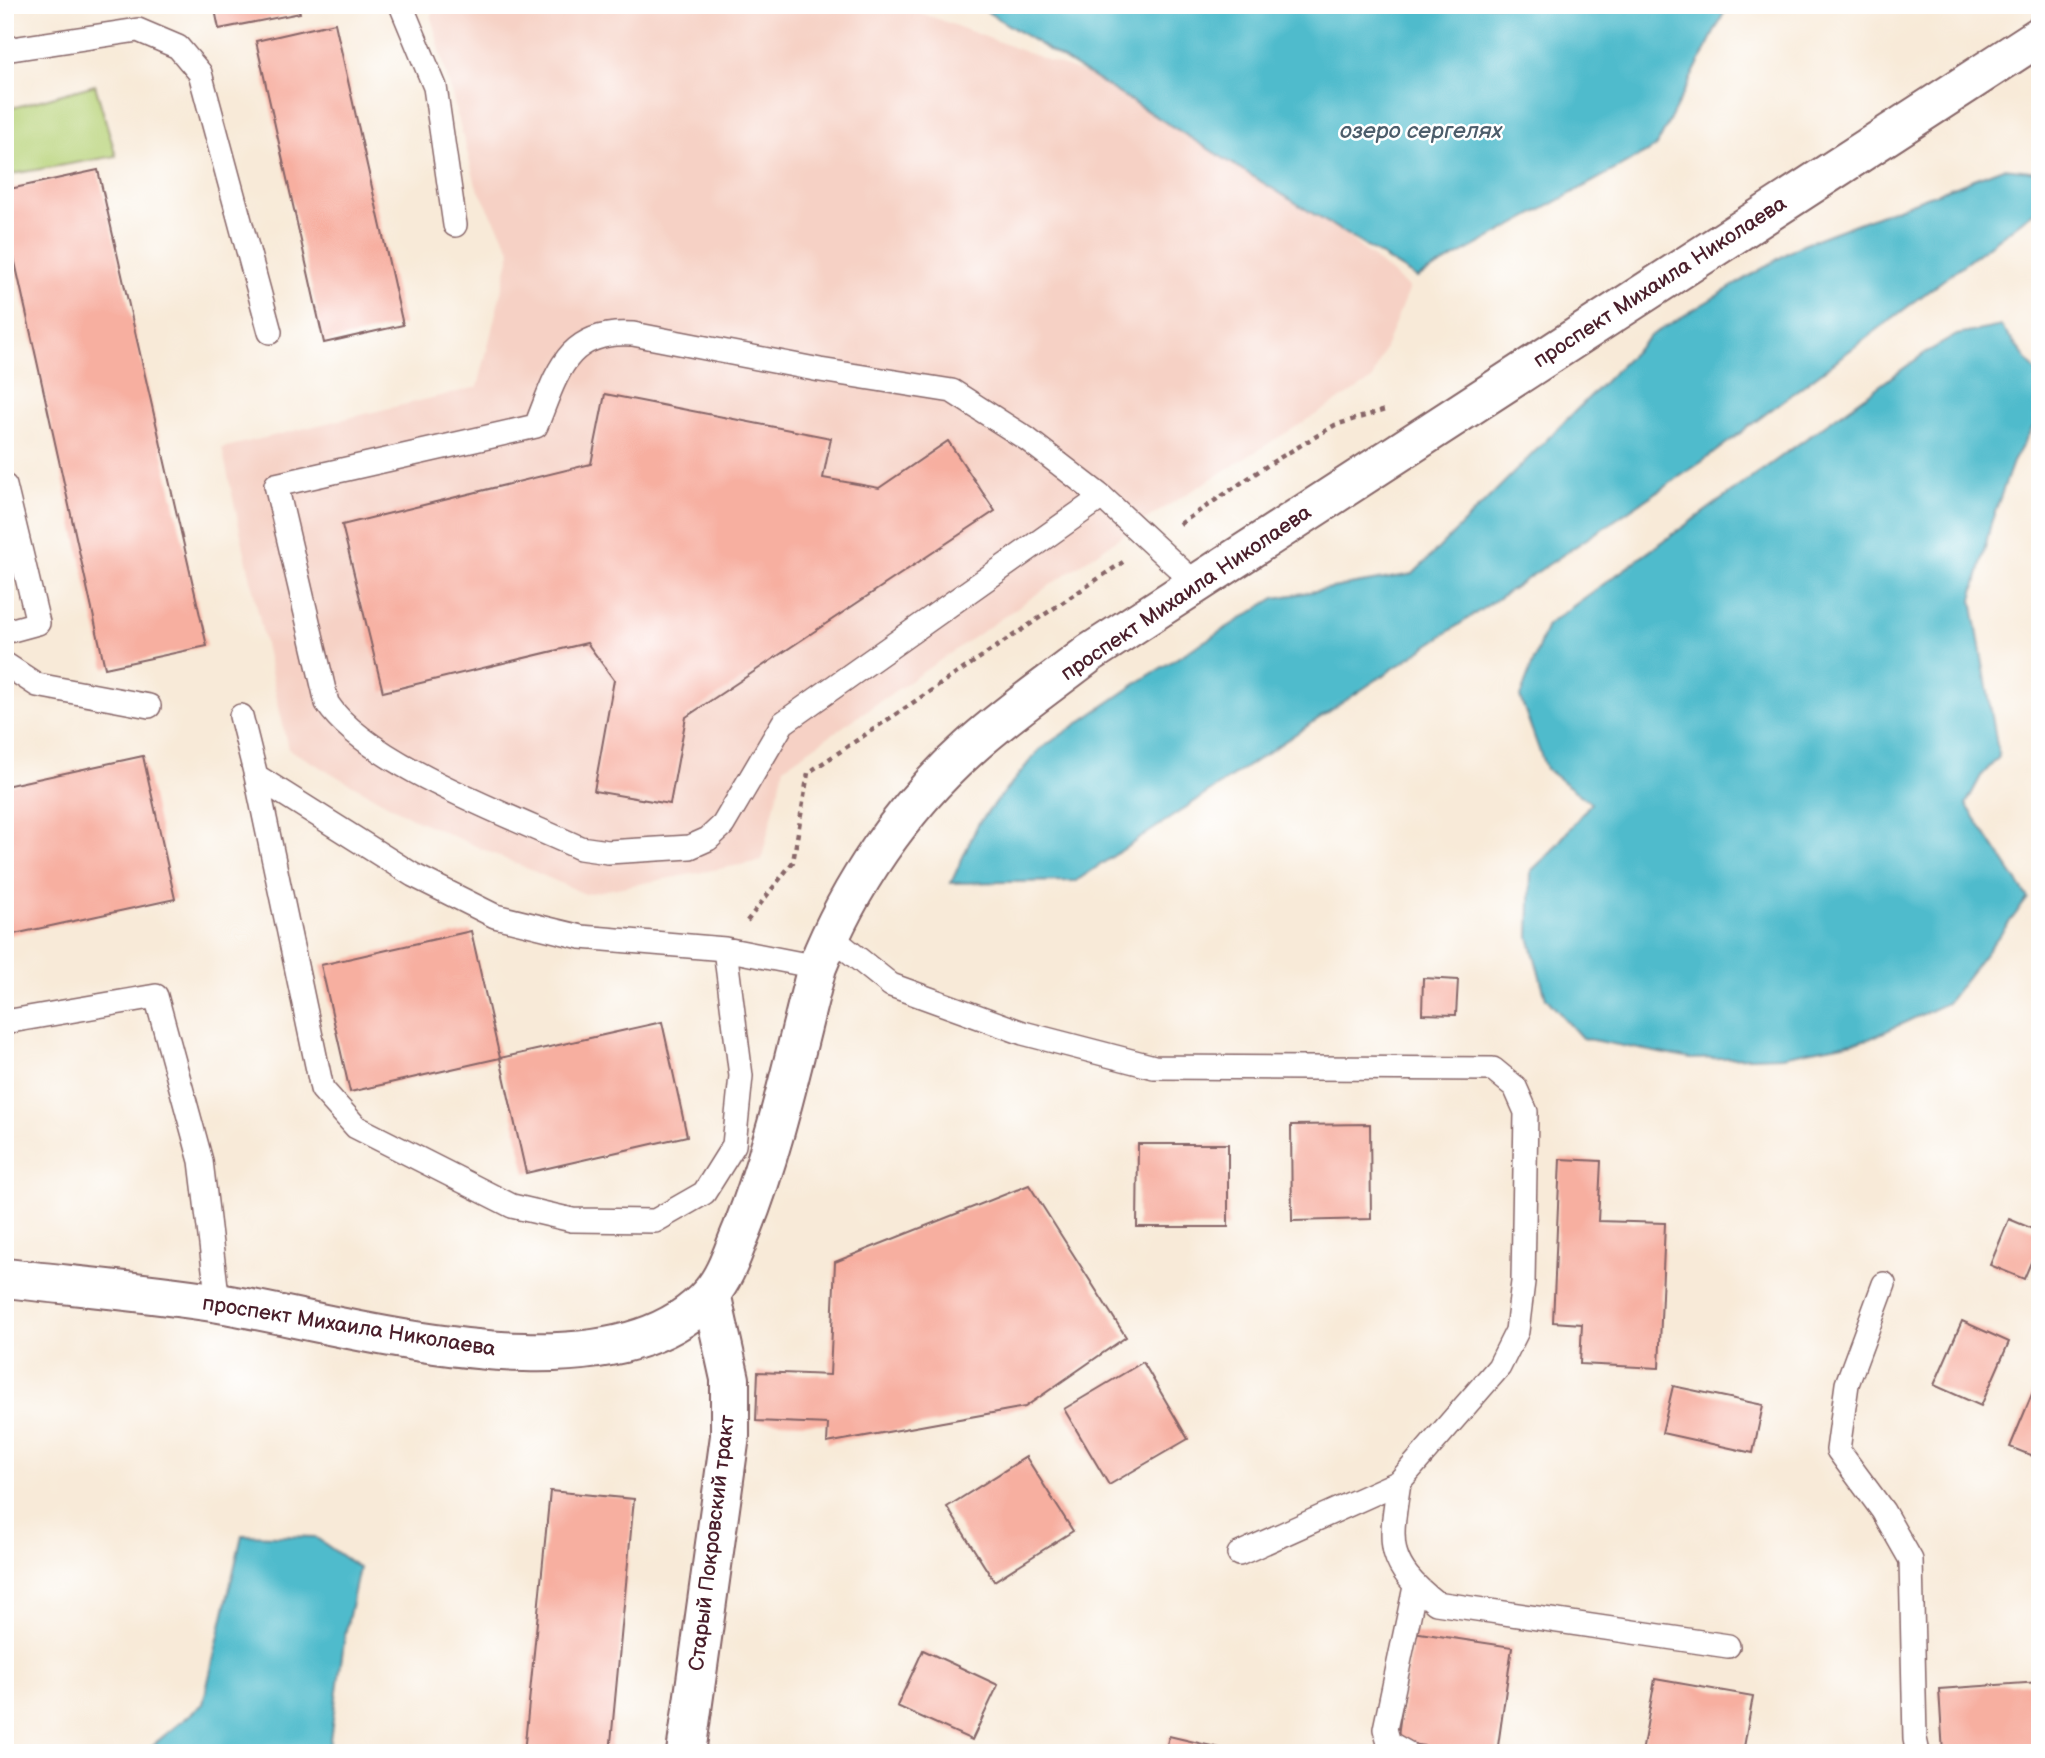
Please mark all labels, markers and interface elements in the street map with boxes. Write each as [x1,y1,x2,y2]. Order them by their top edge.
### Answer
water label: озеро сергелях [1340,117,1503,145]
street label: проспект Михаила Николаева [1529,190,1792,373]
street label: проспект Михаила Николаева [1056,499,1316,686]
street label: проспект Михаила Николаева [201,1290,498,1362]
street label: Старый Покровский тракт [684,1413,740,1673]

